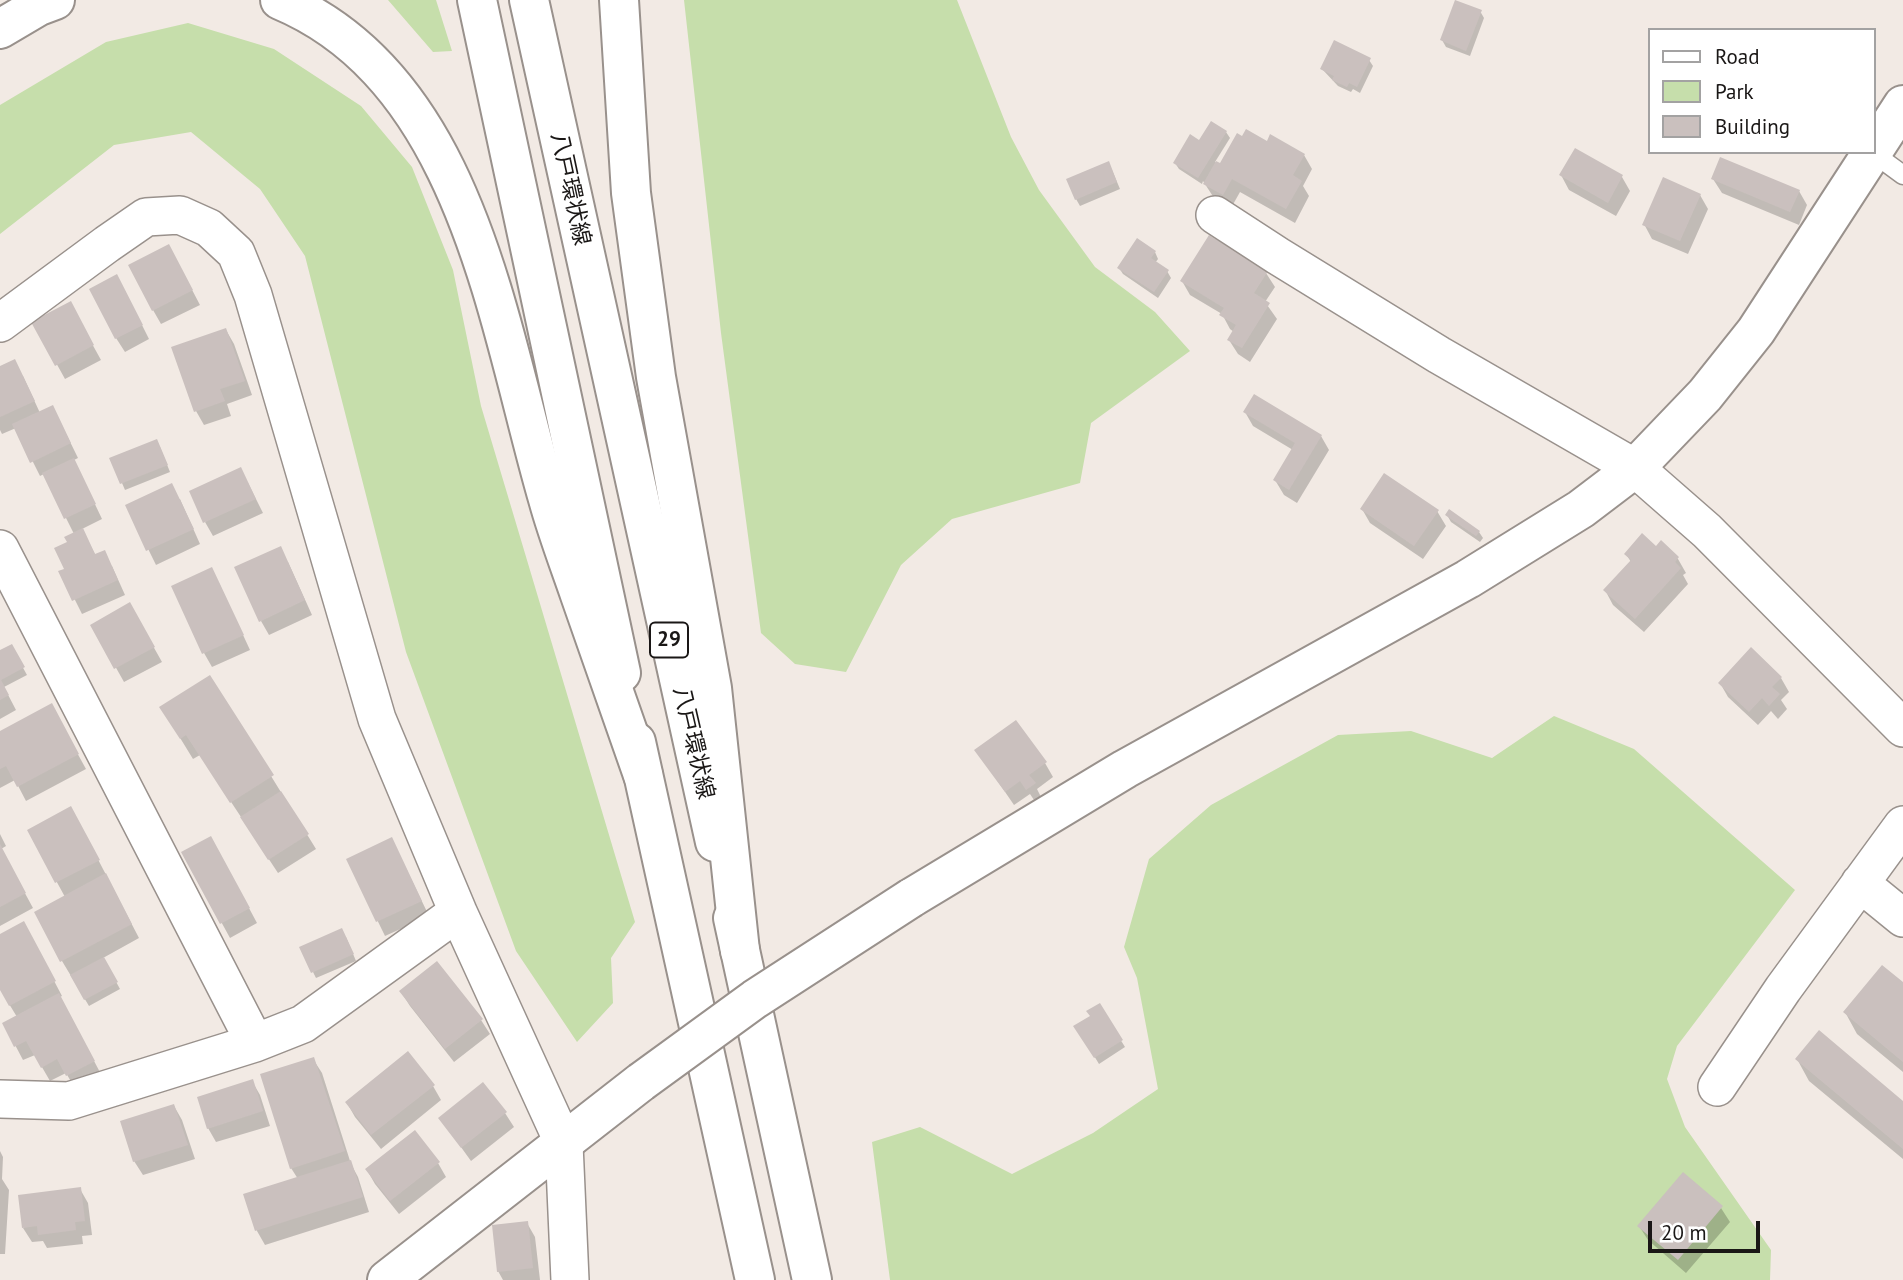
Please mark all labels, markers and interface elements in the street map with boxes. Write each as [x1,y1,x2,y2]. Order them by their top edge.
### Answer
legend [1647,28,1875,154]
text: Road [1715,43,1759,70]
text: Park [1715,78,1754,105]
text: Building [1715,113,1790,140]
street label: 八戸環状線 [545,130,595,248]
road number: 29 [650,622,688,658]
street label: 八戸環状線 [667,684,719,802]
scale bar [1651,1206,1763,1250]
text: 20 m [1661,1219,1707,1246]

